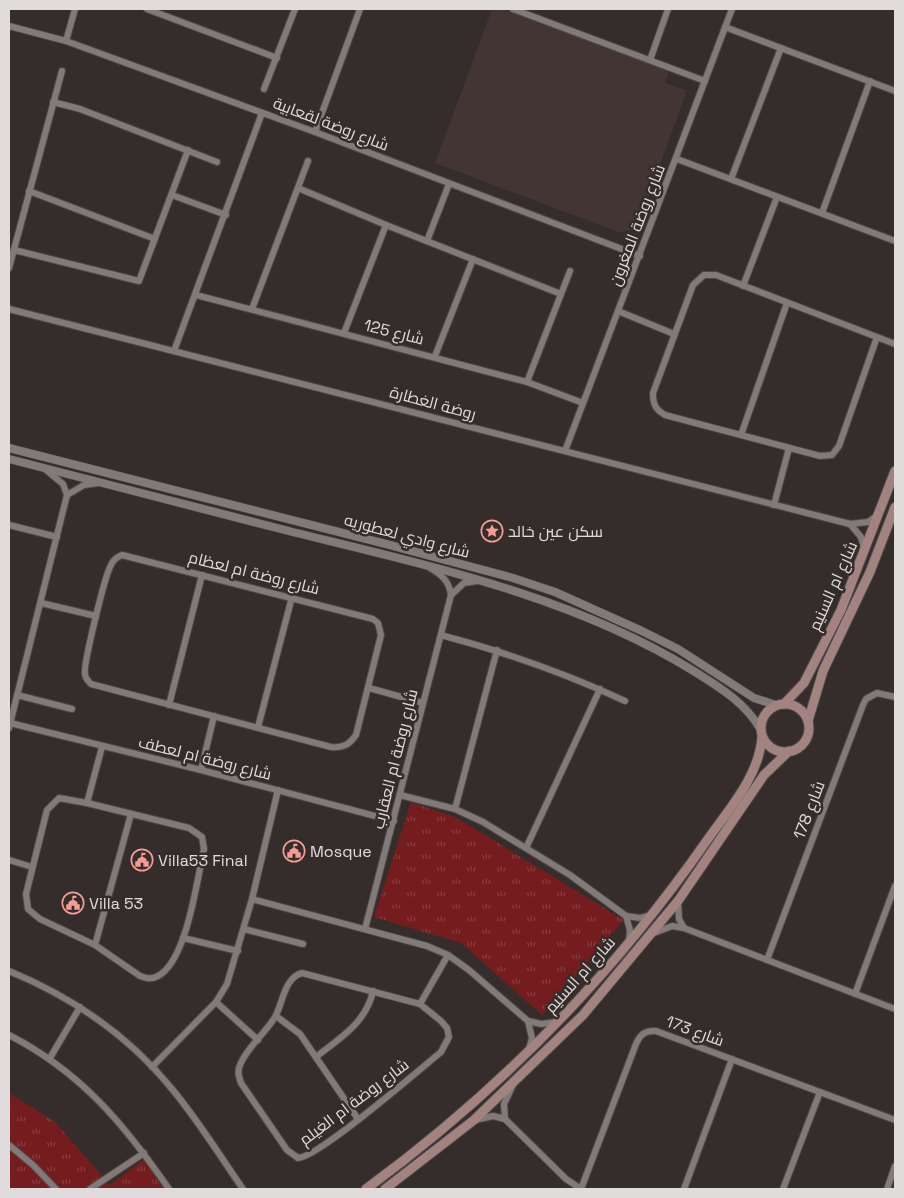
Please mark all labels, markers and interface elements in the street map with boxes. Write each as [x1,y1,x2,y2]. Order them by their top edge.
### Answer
street label: شارع روضة لقعابية [270,92,392,157]
street label: شارع روضة المغرون [604,161,671,289]
street label: شارع 125 [362,314,426,351]
street label: روضة الغطارة [388,381,478,425]
street label: شارع وادي لعطوريه [341,509,472,566]
place icon: سكن عين خالد [480,519,504,543]
place label: سكن عين خالد [508,521,603,542]
street label: شارع ام السنيم [804,538,863,635]
street label: شارع روضة ام لعظام [186,547,322,600]
street label: شارع روضة ام العقارب [367,687,424,831]
street label: شارع روضة ام لعطف [136,731,274,786]
street label: شارع 178 [788,778,831,842]
public building icon: Mosque [282,839,306,863]
place label: Mosque [310,841,372,862]
public building icon: Villa53 Final [130,848,154,872]
place label: Villa53 Final [158,850,248,871]
public building icon: Villa 53 [61,891,85,915]
place label: Villa 53 [89,893,143,914]
street label: شارع ام السنيم [540,932,621,1018]
street label: شارع 173 [663,1011,727,1052]
street label: شارع روضة ام الغيلم [295,1054,414,1151]

